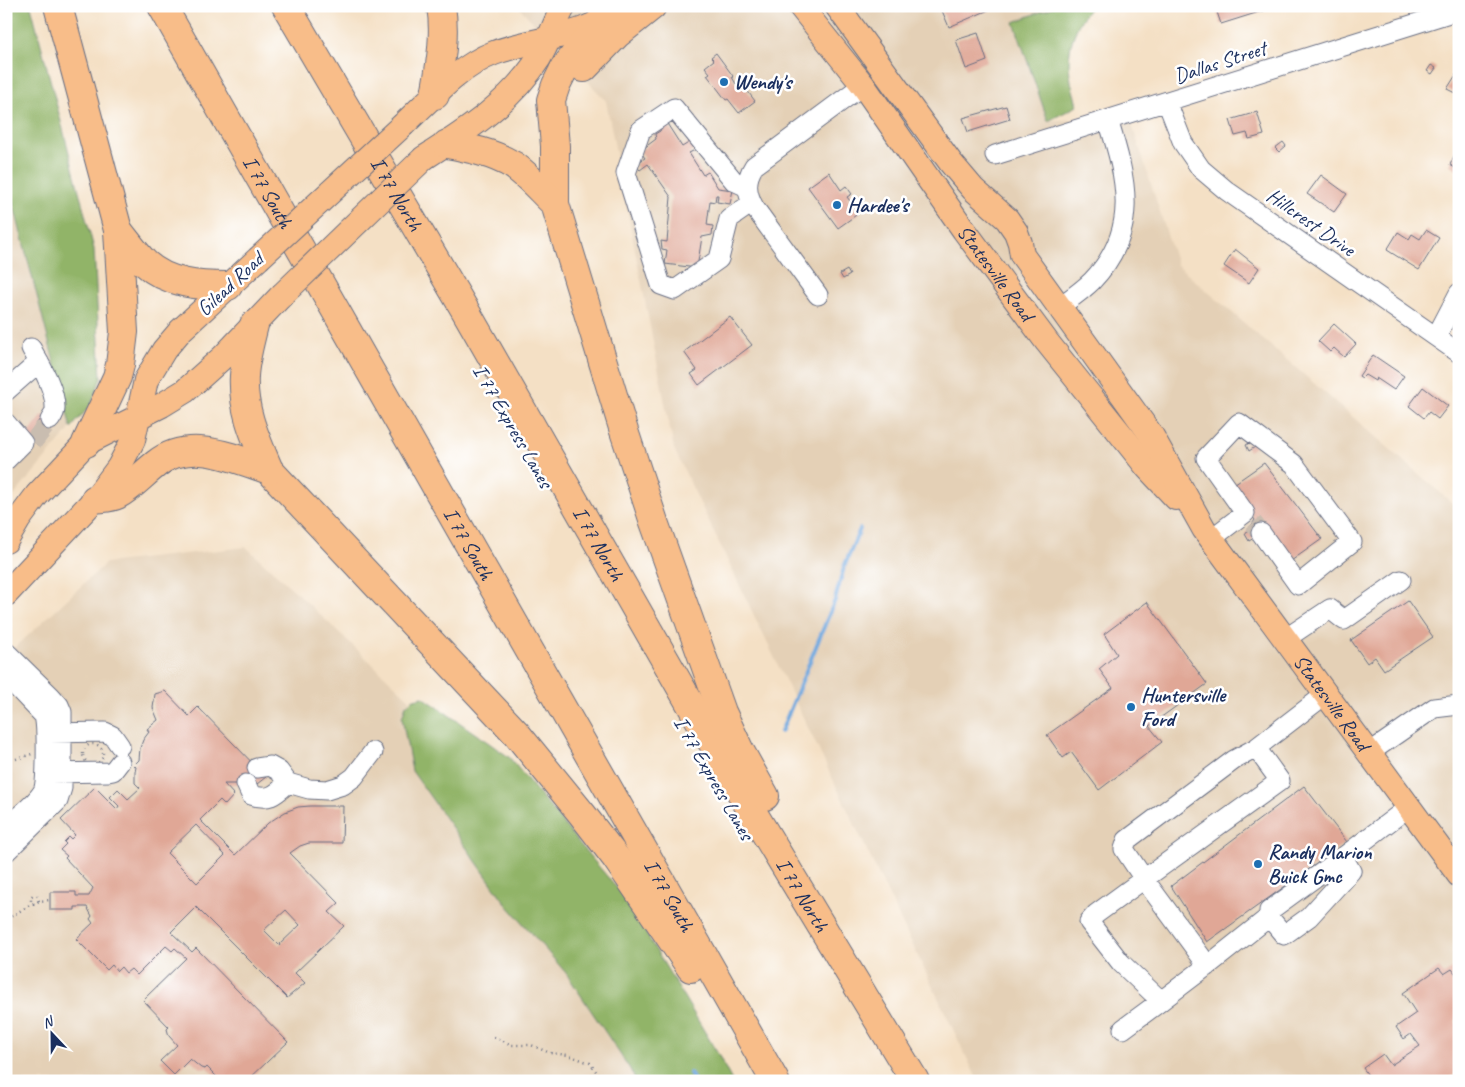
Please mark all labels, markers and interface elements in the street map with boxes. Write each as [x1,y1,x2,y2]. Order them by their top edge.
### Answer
street label: Dallas Street [1171,34,1272,89]
place label: Wendy's [734,69,794,95]
marker: Wendy's [718,76,730,88]
street label: I 77 South [237,151,300,234]
street label: I 77 North [365,152,429,236]
street label: Hillcrest Drive [1262,182,1362,263]
place label: Hardee's [847,192,911,218]
marker: Hardee's [831,199,843,211]
street label: Statesville Road [952,220,1042,329]
street label: Gilead Road [191,245,271,321]
street label: I 77 Express Lanes [467,360,560,494]
street label: I 77 North [567,502,630,586]
street label: I 77 South [438,503,500,586]
street label: Statesville Road [1288,649,1378,759]
place label: Huntersville Ford [1141,682,1227,732]
marker: Huntersville Ford [1125,701,1137,713]
street label: I 77 Express Lanes [668,712,761,846]
place label: Randy Marion Buick Gmc [1268,839,1372,889]
street label: I 77 North [770,853,835,937]
street label: I 77 South [638,855,701,938]
marker: Randy Marion Buick Gmc [1252,858,1264,870]
north arrow [28,1010,78,1060]
text: N [40,1012,57,1032]

